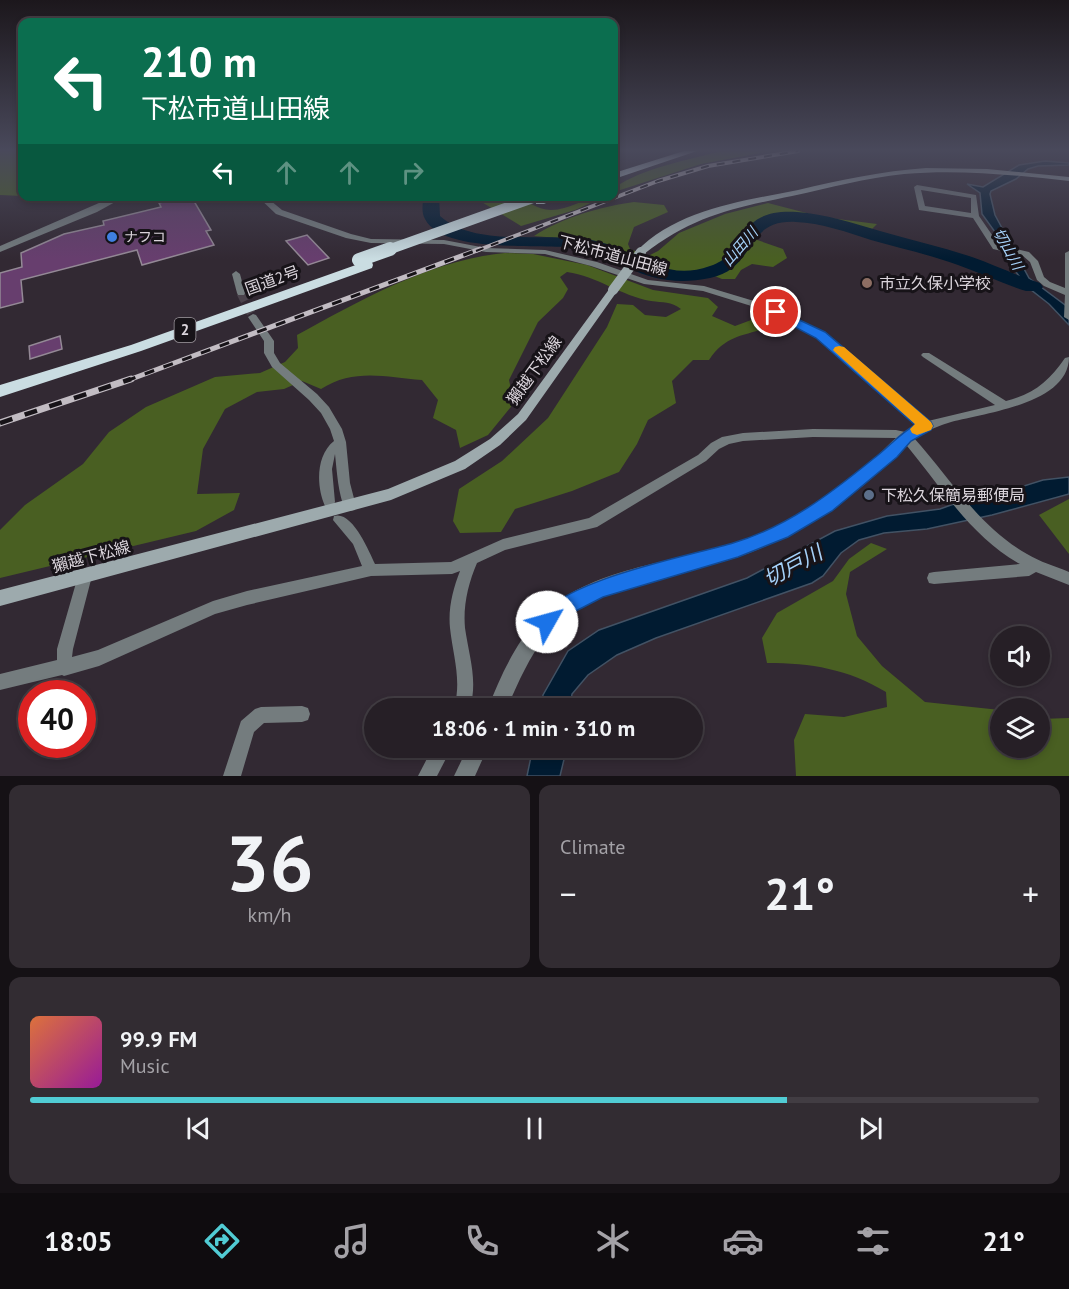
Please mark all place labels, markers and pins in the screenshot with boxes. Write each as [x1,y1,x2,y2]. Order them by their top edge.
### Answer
place label: ナフコ [124,228,166,246]
marker: ナフコ [105,230,119,244]
place label: 市立久保小学校 [879,273,991,293]
marker: 市立久保小学校 [860,276,874,290]
pin [750,286,801,337]
place label: 下松久保簡易郵便局 [881,485,1025,505]
marker: 下松久保簡易郵便局 [862,488,876,502]

